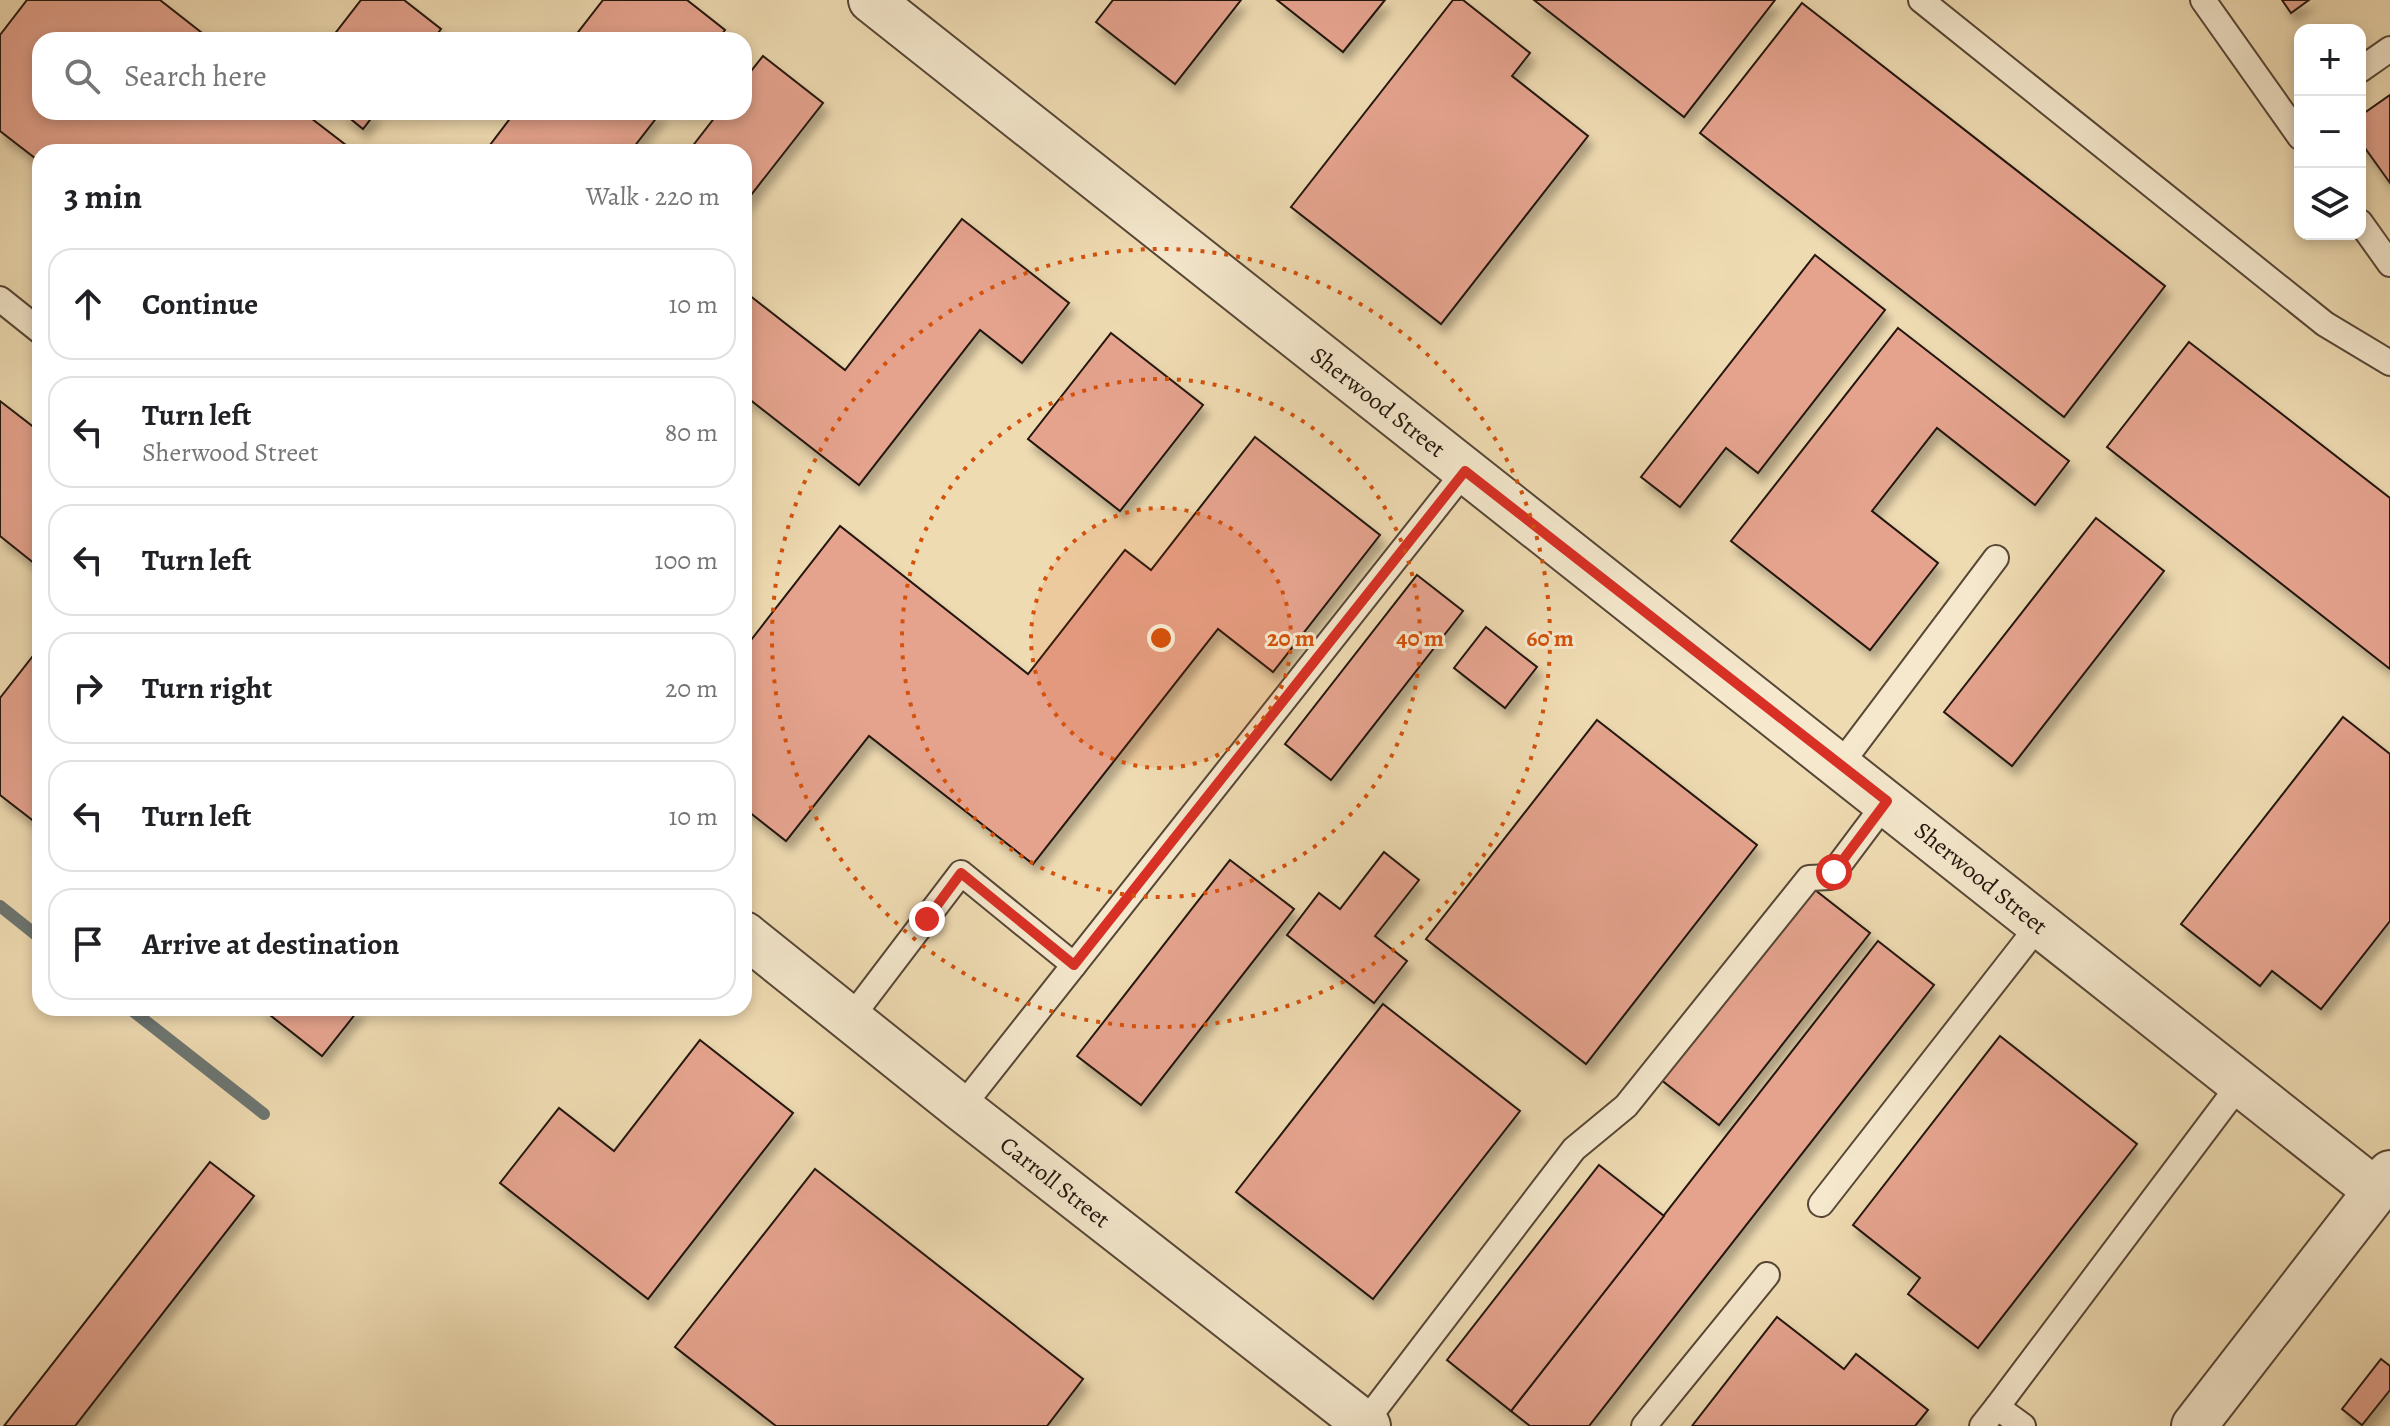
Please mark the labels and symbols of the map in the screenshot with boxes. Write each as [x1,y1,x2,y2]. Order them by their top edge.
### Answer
street label: Sherwood Street [1304,339,1452,465]
text: 20 m [1267,622,1315,654]
text: 40 m [1396,622,1444,654]
text: 60 m [1526,622,1574,654]
centre of rings [1147,624,1175,652]
street label: Sherwood Street [1908,814,2054,942]
route start [1816,854,1852,890]
route end [909,901,945,937]
street label: Carroll Street [993,1129,1117,1235]

